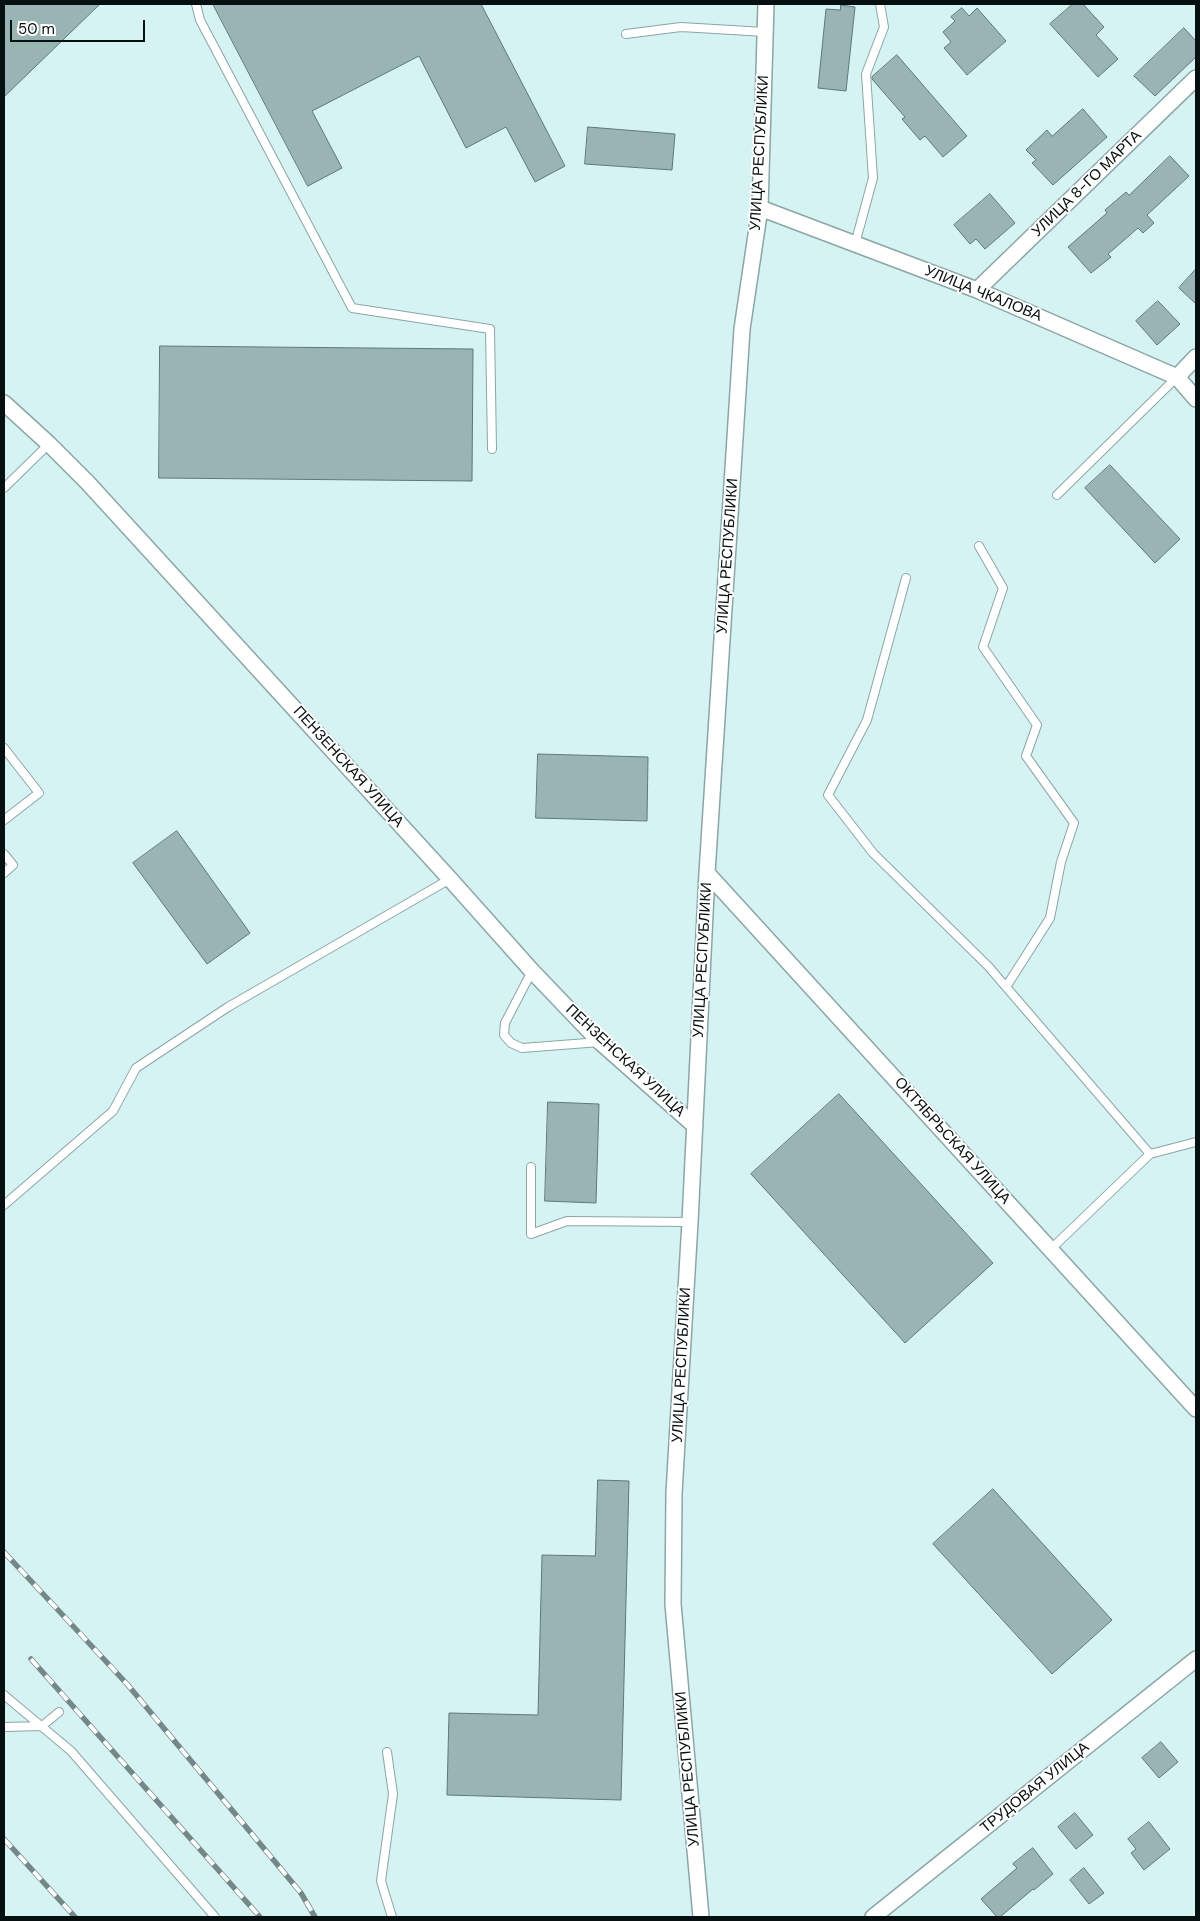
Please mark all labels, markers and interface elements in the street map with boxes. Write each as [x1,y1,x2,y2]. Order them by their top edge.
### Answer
scale bar [12,10,148,42]
text: 50 m [18,19,55,39]
street label: УЛИЦА РЕСПУБЛИКИ [747,75,773,231]
street label: УЛИЦА 8-ГО МАРТА [1028,127,1146,241]
street label: УЛИЦА ЧКАЛОВА [922,262,1044,326]
street label: УЛИЦА РЕСПУБЛИКИ [714,478,742,634]
street label: ПЕНЗЕНСКАЯ УЛИЦА [289,703,407,831]
street label: УЛИЦА РЕСПУБЛИКИ [690,882,716,1038]
street label: ПЕНЗЕНСКАЯ УЛИЦА [562,1001,688,1121]
street label: ОКТЯБРЬСКАЯ УЛИЦА [890,1074,1014,1208]
street label: УЛИЦА РЕСПУБЛИКИ [669,1287,695,1443]
street label: УЛИЦА РЕСПУБЛИКИ [672,1691,704,1847]
street label: ТРУДОВАЯ УЛИЦА [977,1739,1093,1837]

